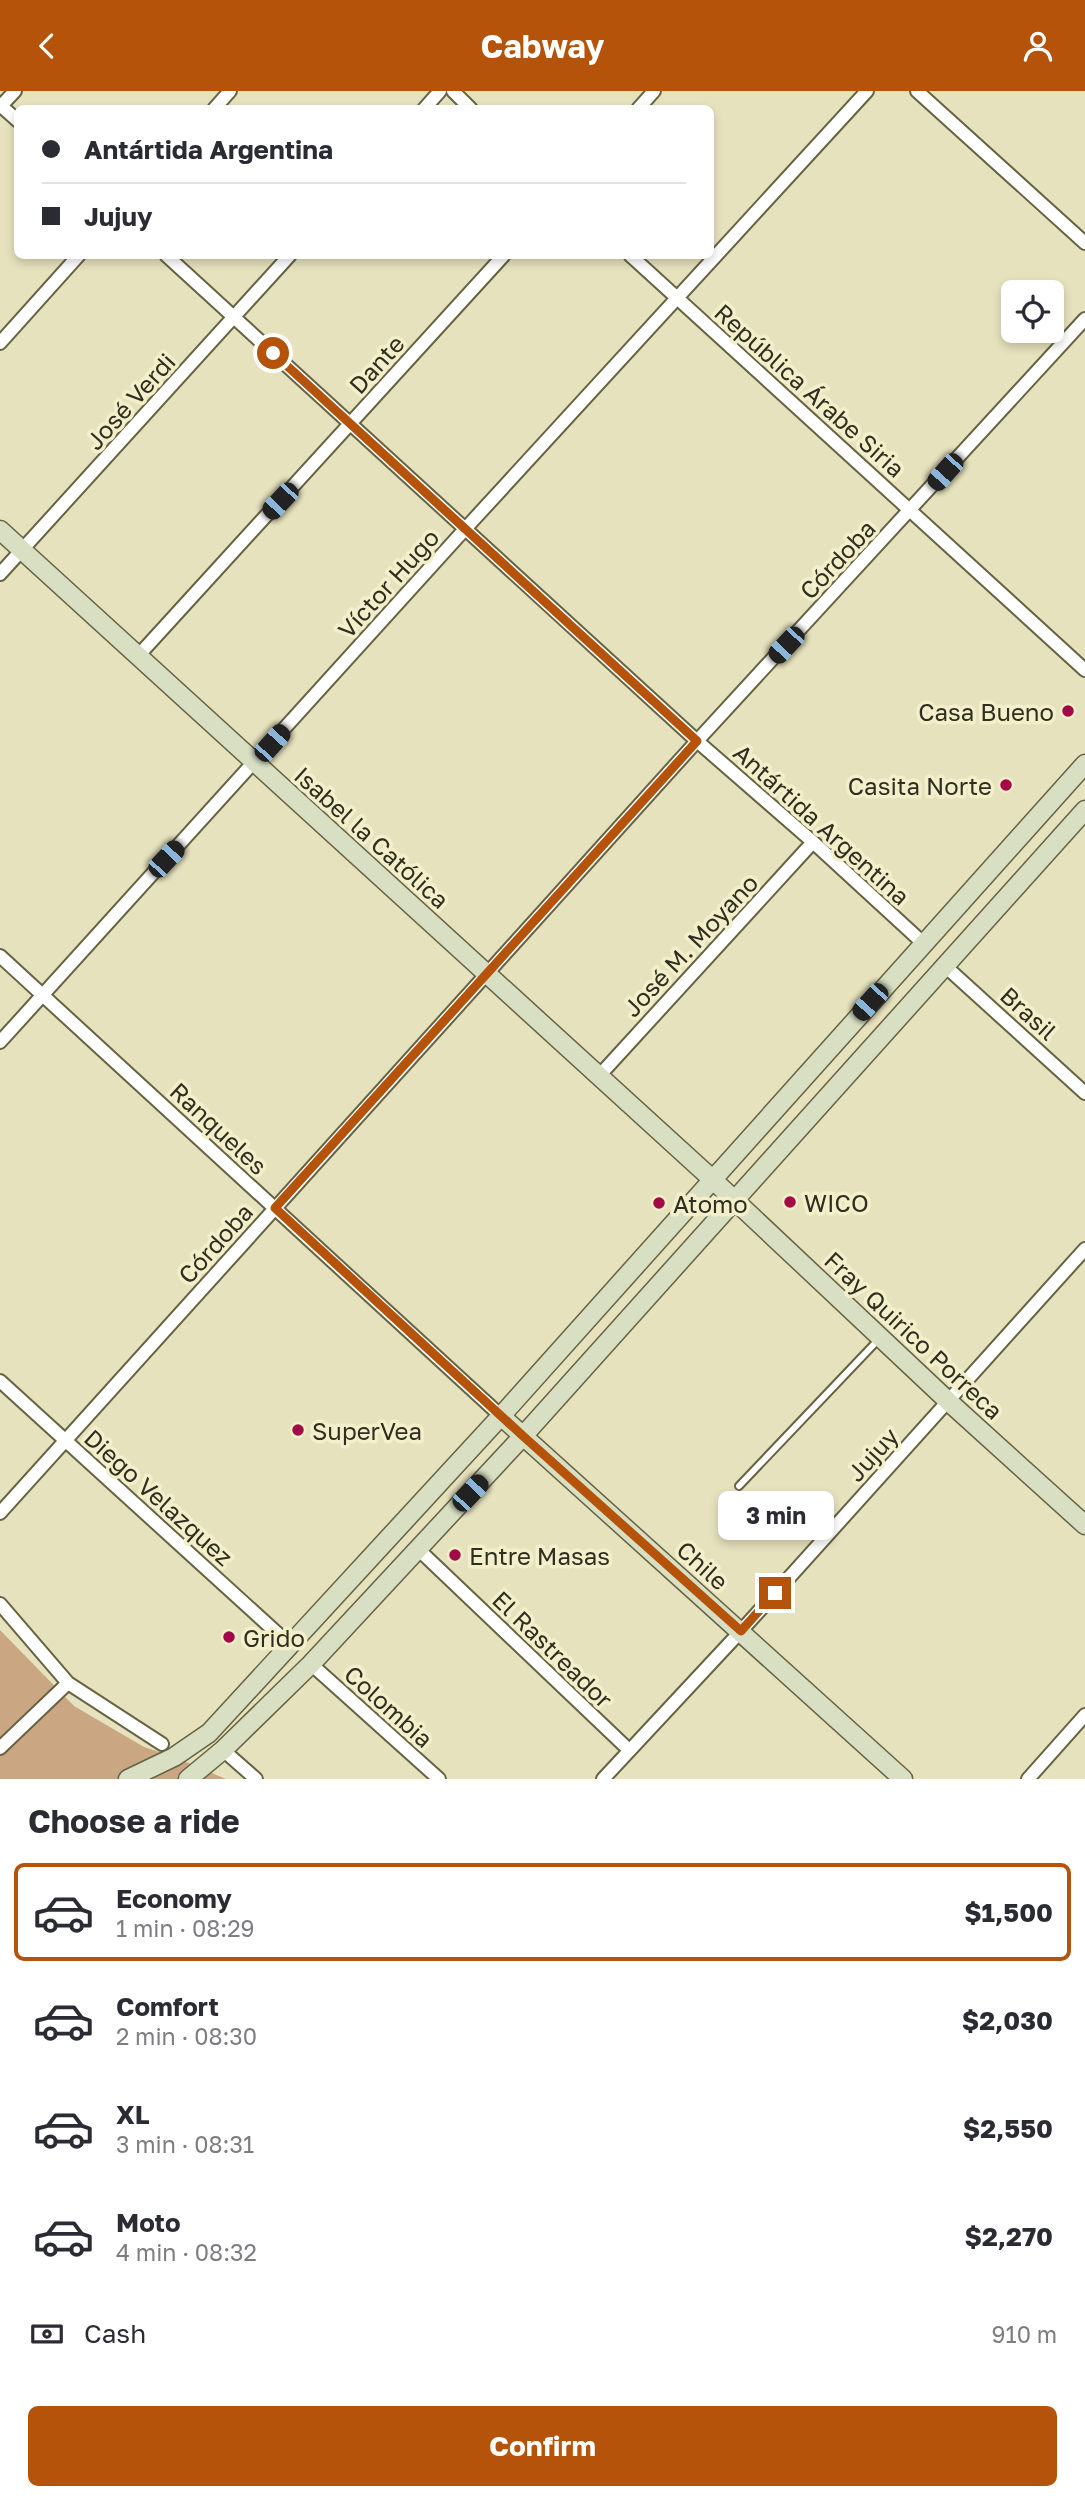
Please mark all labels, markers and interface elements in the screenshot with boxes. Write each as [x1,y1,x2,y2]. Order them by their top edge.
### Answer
icon: back [28,27,66,65]
text: Cabway [481,27,604,65]
icon: person [1019,27,1057,65]
text: Antártida Argentina [84,134,333,165]
text: Jujuy [84,201,152,232]
map controls [1001,280,1064,343]
button: locate [1001,280,1064,343]
street label: República Árabe Siria [709,297,911,483]
street label: Dante [342,329,410,399]
route start [257,337,289,369]
street label: José Verdi [79,347,181,455]
car [924,449,967,495]
car [258,478,303,524]
street label: Córdoba [793,514,881,604]
street label: Víctor Hugo [331,522,445,644]
car [764,622,809,668]
place label: Casa Bueno [918,697,1054,726]
marker: Casa Bueno [1060,703,1076,719]
car [251,720,294,766]
street label: Antártida Argentina [728,737,916,911]
street label: Isabel la Católica [289,760,455,914]
place label: Casita Norte [848,771,992,800]
marker: Casita Norte [998,777,1014,793]
car [144,836,189,882]
street label: José M. Moyano [617,868,763,1022]
car [849,979,892,1025]
street label: Brasil [995,980,1063,1046]
street label: Ranqueles [165,1076,273,1180]
place label: WICO [804,1188,869,1217]
place label: Atomo [673,1189,748,1218]
marker: WICO [782,1194,798,1210]
marker: Atomo [651,1195,667,1211]
street label: Córdoba [172,1197,258,1289]
street label: Fray Quirico Porreca [819,1245,1009,1425]
place label: SuperVea [312,1416,422,1445]
street label: Jujuy [840,1421,904,1487]
marker: SuperVea [290,1422,306,1438]
street label: Diego Velazquez [79,1423,239,1571]
car [448,1470,493,1516]
callout: 3 min [717,1491,833,1541]
text: 3 min [746,1501,806,1529]
street label: Chile [671,1535,735,1595]
place label: Entre Masas [469,1541,610,1570]
marker: Entre Masas [447,1547,463,1563]
route end [759,1577,791,1609]
street label: El Rastreador [487,1585,619,1713]
place label: Grido [243,1623,305,1652]
marker: Grido [221,1629,237,1645]
street label: Colombia [339,1659,439,1753]
text: Choose a ride [28,1802,240,1840]
icon: car [32,1881,95,1944]
text: Economy [116,1883,232,1914]
text: $1,500 [964,1897,1053,1928]
text: 1 min · 08:29 [116,1914,254,1942]
icon: car [32,1989,95,2052]
text: Comfort [116,1991,219,2022]
text: $2,030 [962,2005,1053,2036]
text: 2 min · 08:30 [116,2022,257,2050]
icon: car [32,2097,95,2160]
text: XL [116,2099,150,2130]
text: $2,550 [963,2113,1053,2144]
text: 3 min · 08:31 [116,2130,254,2158]
icon: car [32,2205,95,2268]
text: Moto [116,2207,181,2238]
text: $2,270 [964,2221,1053,2252]
text: 4 min · 08:32 [116,2238,257,2266]
icon: cash [28,2315,66,2353]
text: Cash [84,2318,146,2349]
text: 910 m [992,2320,1057,2348]
button: Confirm [28,2406,1057,2486]

